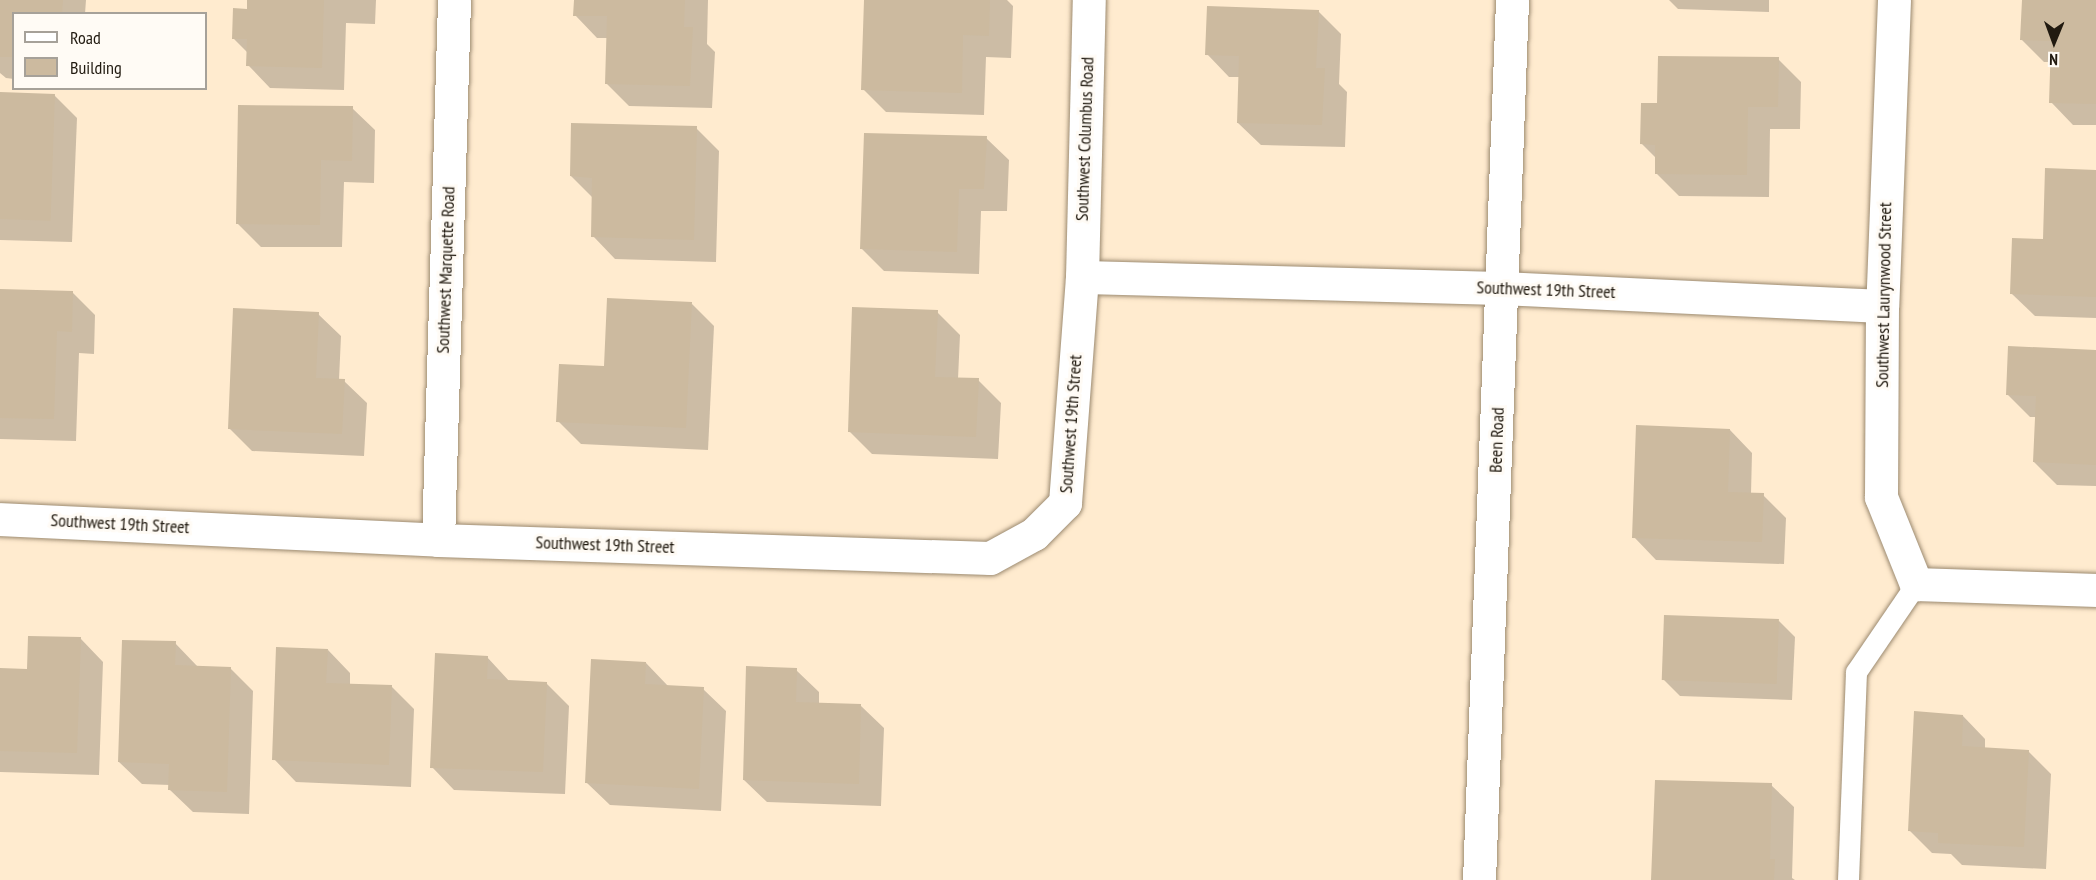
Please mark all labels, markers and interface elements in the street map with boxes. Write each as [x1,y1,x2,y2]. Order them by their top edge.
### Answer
legend [12,12,207,90]
north arrow [2024,12,2084,72]
text: Road [70,26,101,49]
text: N [2049,50,2058,70]
text: Building [70,56,122,79]
street label: Southwest Columbus Road [1071,56,1099,222]
street label: Southwest Marquette Road [432,186,460,354]
street label: Southwest Laurynwood Street [1872,202,1896,388]
street label: Southwest 19th Street [1476,277,1616,303]
street label: Southwest 19th Street [1055,354,1087,494]
street label: Been Road [1485,407,1509,473]
street label: Southwest 19th Street [50,510,190,538]
street label: Southwest 19th Street [535,532,675,558]

